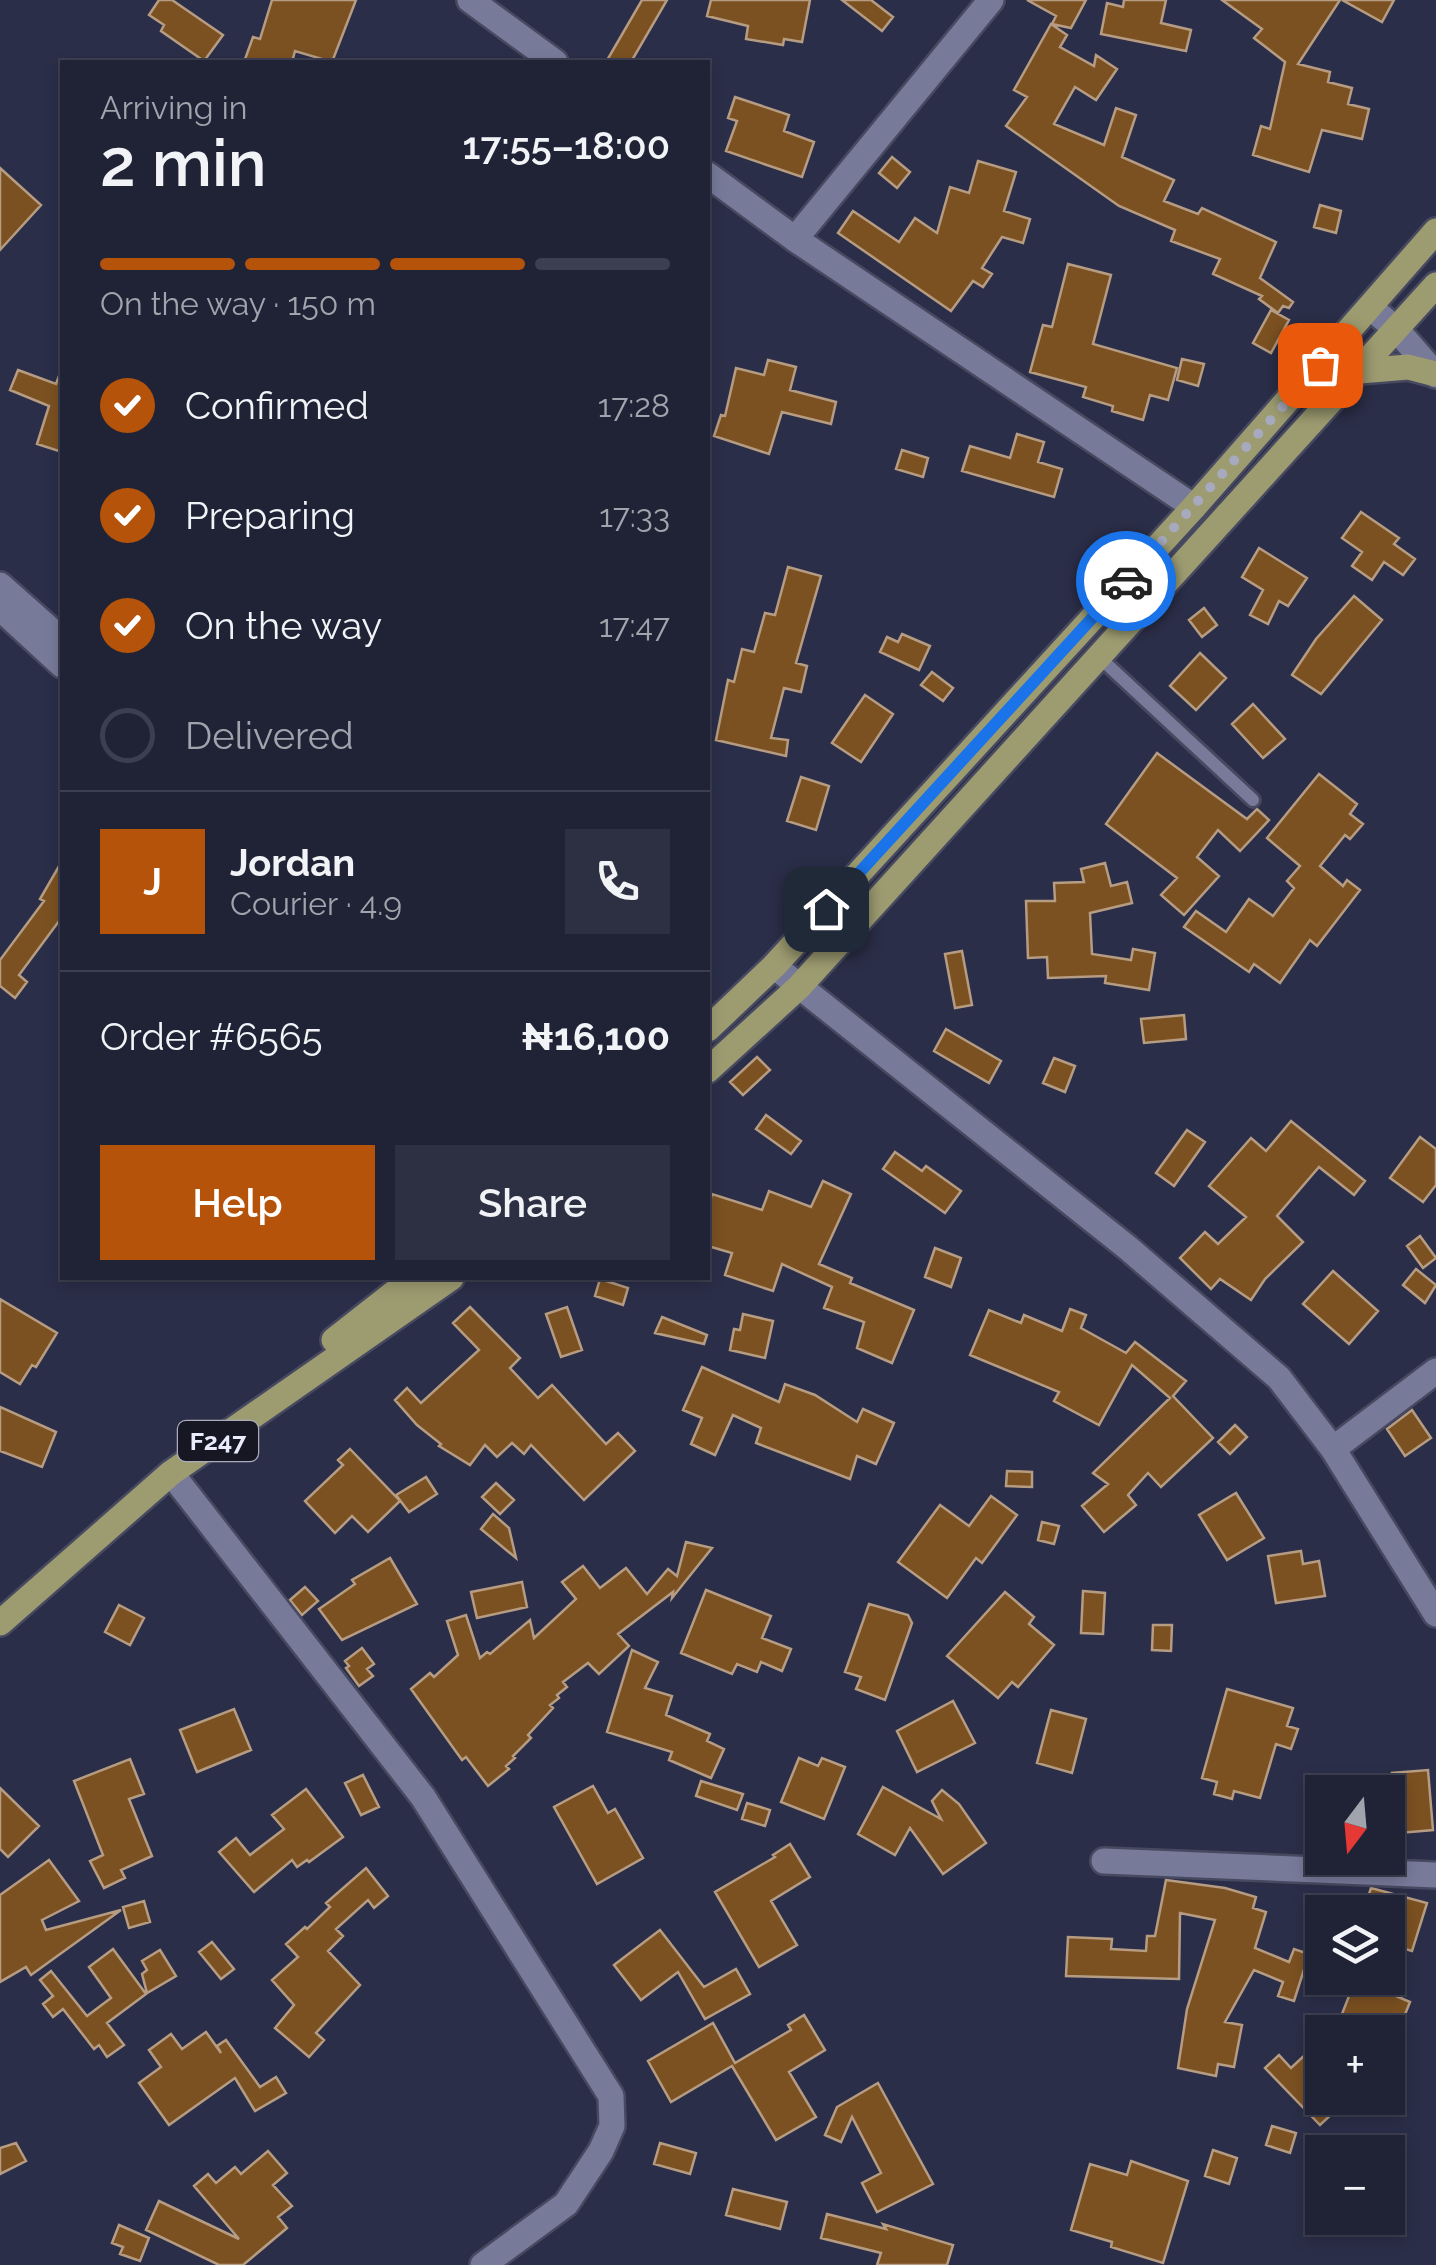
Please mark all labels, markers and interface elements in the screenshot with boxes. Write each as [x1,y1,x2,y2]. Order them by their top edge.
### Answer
text: Arriving in [100,89,247,126]
text: 17:55–18:00 [463,123,670,168]
text: 2 min [100,125,267,201]
text: On the way · 150 m [100,285,376,322]
pin [1278,323,1363,408]
icon: bag [1293,338,1348,393]
icon: check [100,378,155,433]
text: Confirmed [185,383,369,428]
text: 17:28 [598,387,670,424]
icon: check [100,488,155,543]
text: Preparing [185,493,355,538]
text: 17:33 [599,497,670,534]
courier [1076,531,1176,631]
icon: car [1099,554,1154,609]
icon: check [100,598,155,653]
text: On the way [185,603,382,648]
text: 17:47 [599,607,670,644]
text: Delivered [185,713,354,758]
button: phone [565,829,670,934]
text: Jordan [230,840,355,885]
text: J [143,859,162,904]
pin [784,867,869,952]
icon: home [799,882,854,937]
text: Courier · 4.9 [230,885,402,922]
text: Order #6565 [100,1014,322,1059]
text: ₦16,100 [521,1014,670,1059]
button: Help [100,1145,375,1260]
button: Share [395,1145,670,1260]
road number: F247 [178,1421,258,1461]
north arrow [1305,1775,1405,1875]
map controls [1305,1775,1405,2235]
button: layers [1305,1895,1405,1995]
button: + [1305,2015,1405,2115]
button: − [1305,2135,1405,2235]

